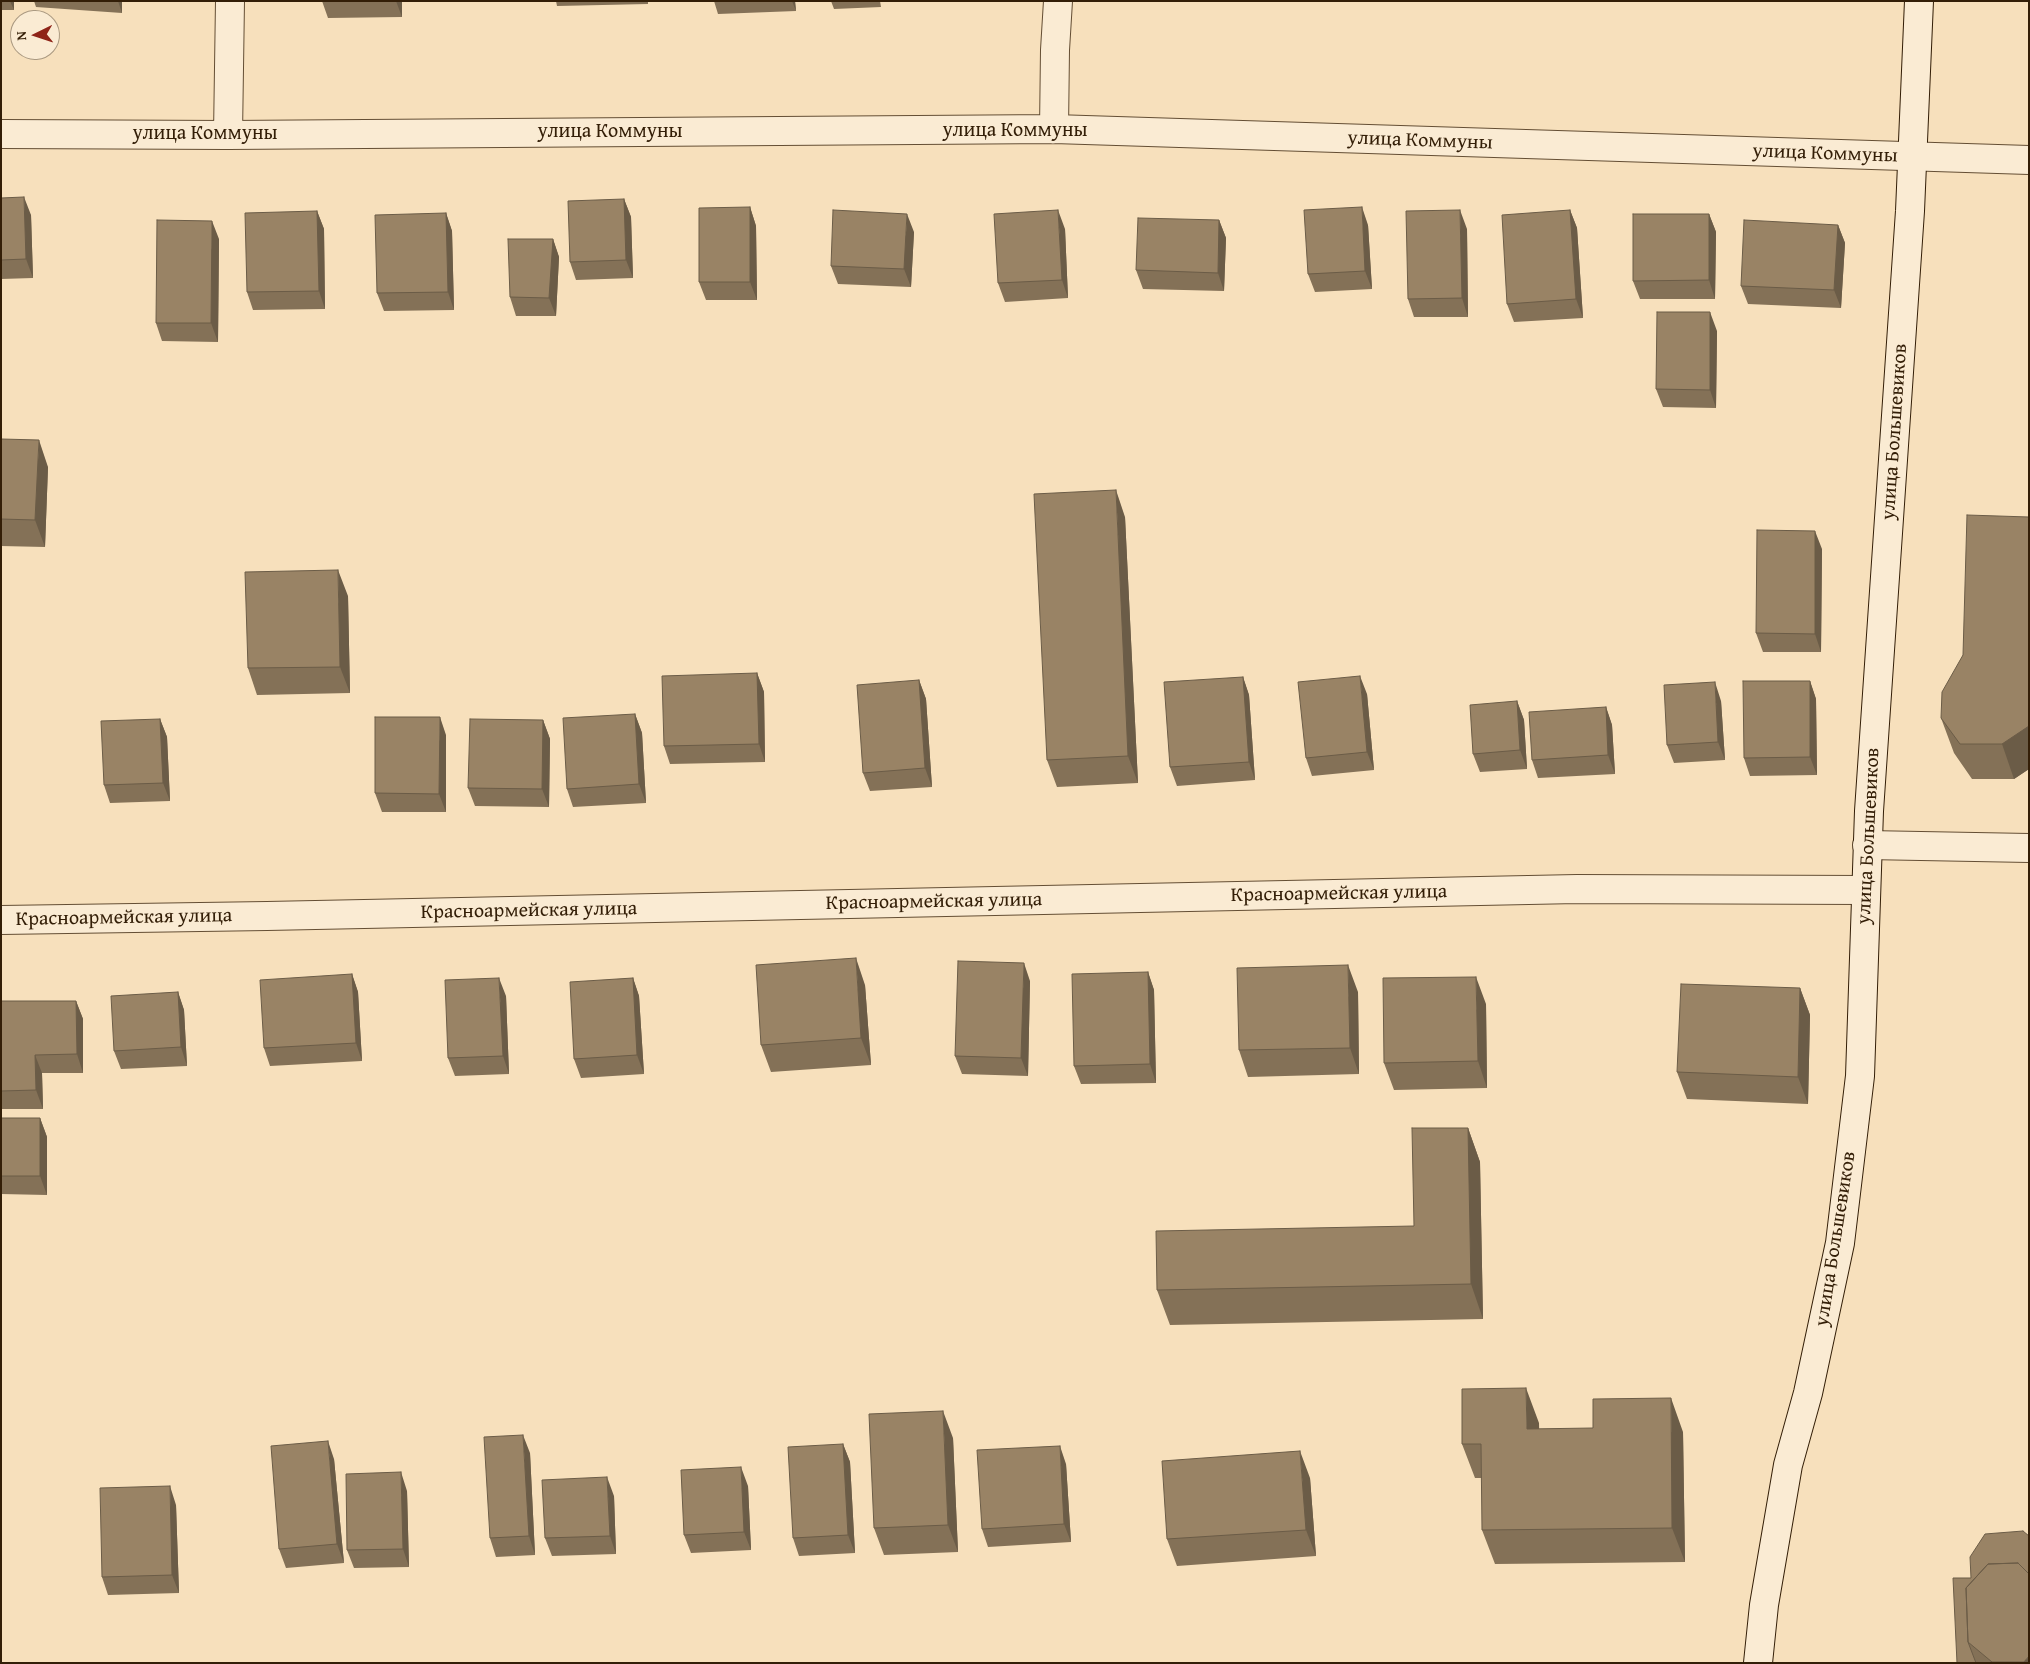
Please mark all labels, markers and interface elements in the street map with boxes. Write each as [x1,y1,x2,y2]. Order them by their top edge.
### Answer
north arrow [10,10,60,60]
text: N [11,31,31,41]
street label: улица Коммуны [942,119,1088,143]
street label: улица Коммуны [537,120,683,144]
street label: улица Коммуны [132,122,278,146]
street label: улица Коммуны [1347,126,1493,156]
street label: улица Коммуны [1752,139,1898,169]
street label: улица Большевиков [1877,343,1913,521]
street label: улица Большевиков [1852,747,1886,925]
street label: Красноармейская улица [1231,880,1447,908]
street label: Красноармейская улица [826,888,1042,916]
street label: Красноармейская улица [421,897,637,925]
street label: Красноармейская улица [16,904,232,932]
street label: улица Большевиков [1810,1150,1862,1328]

